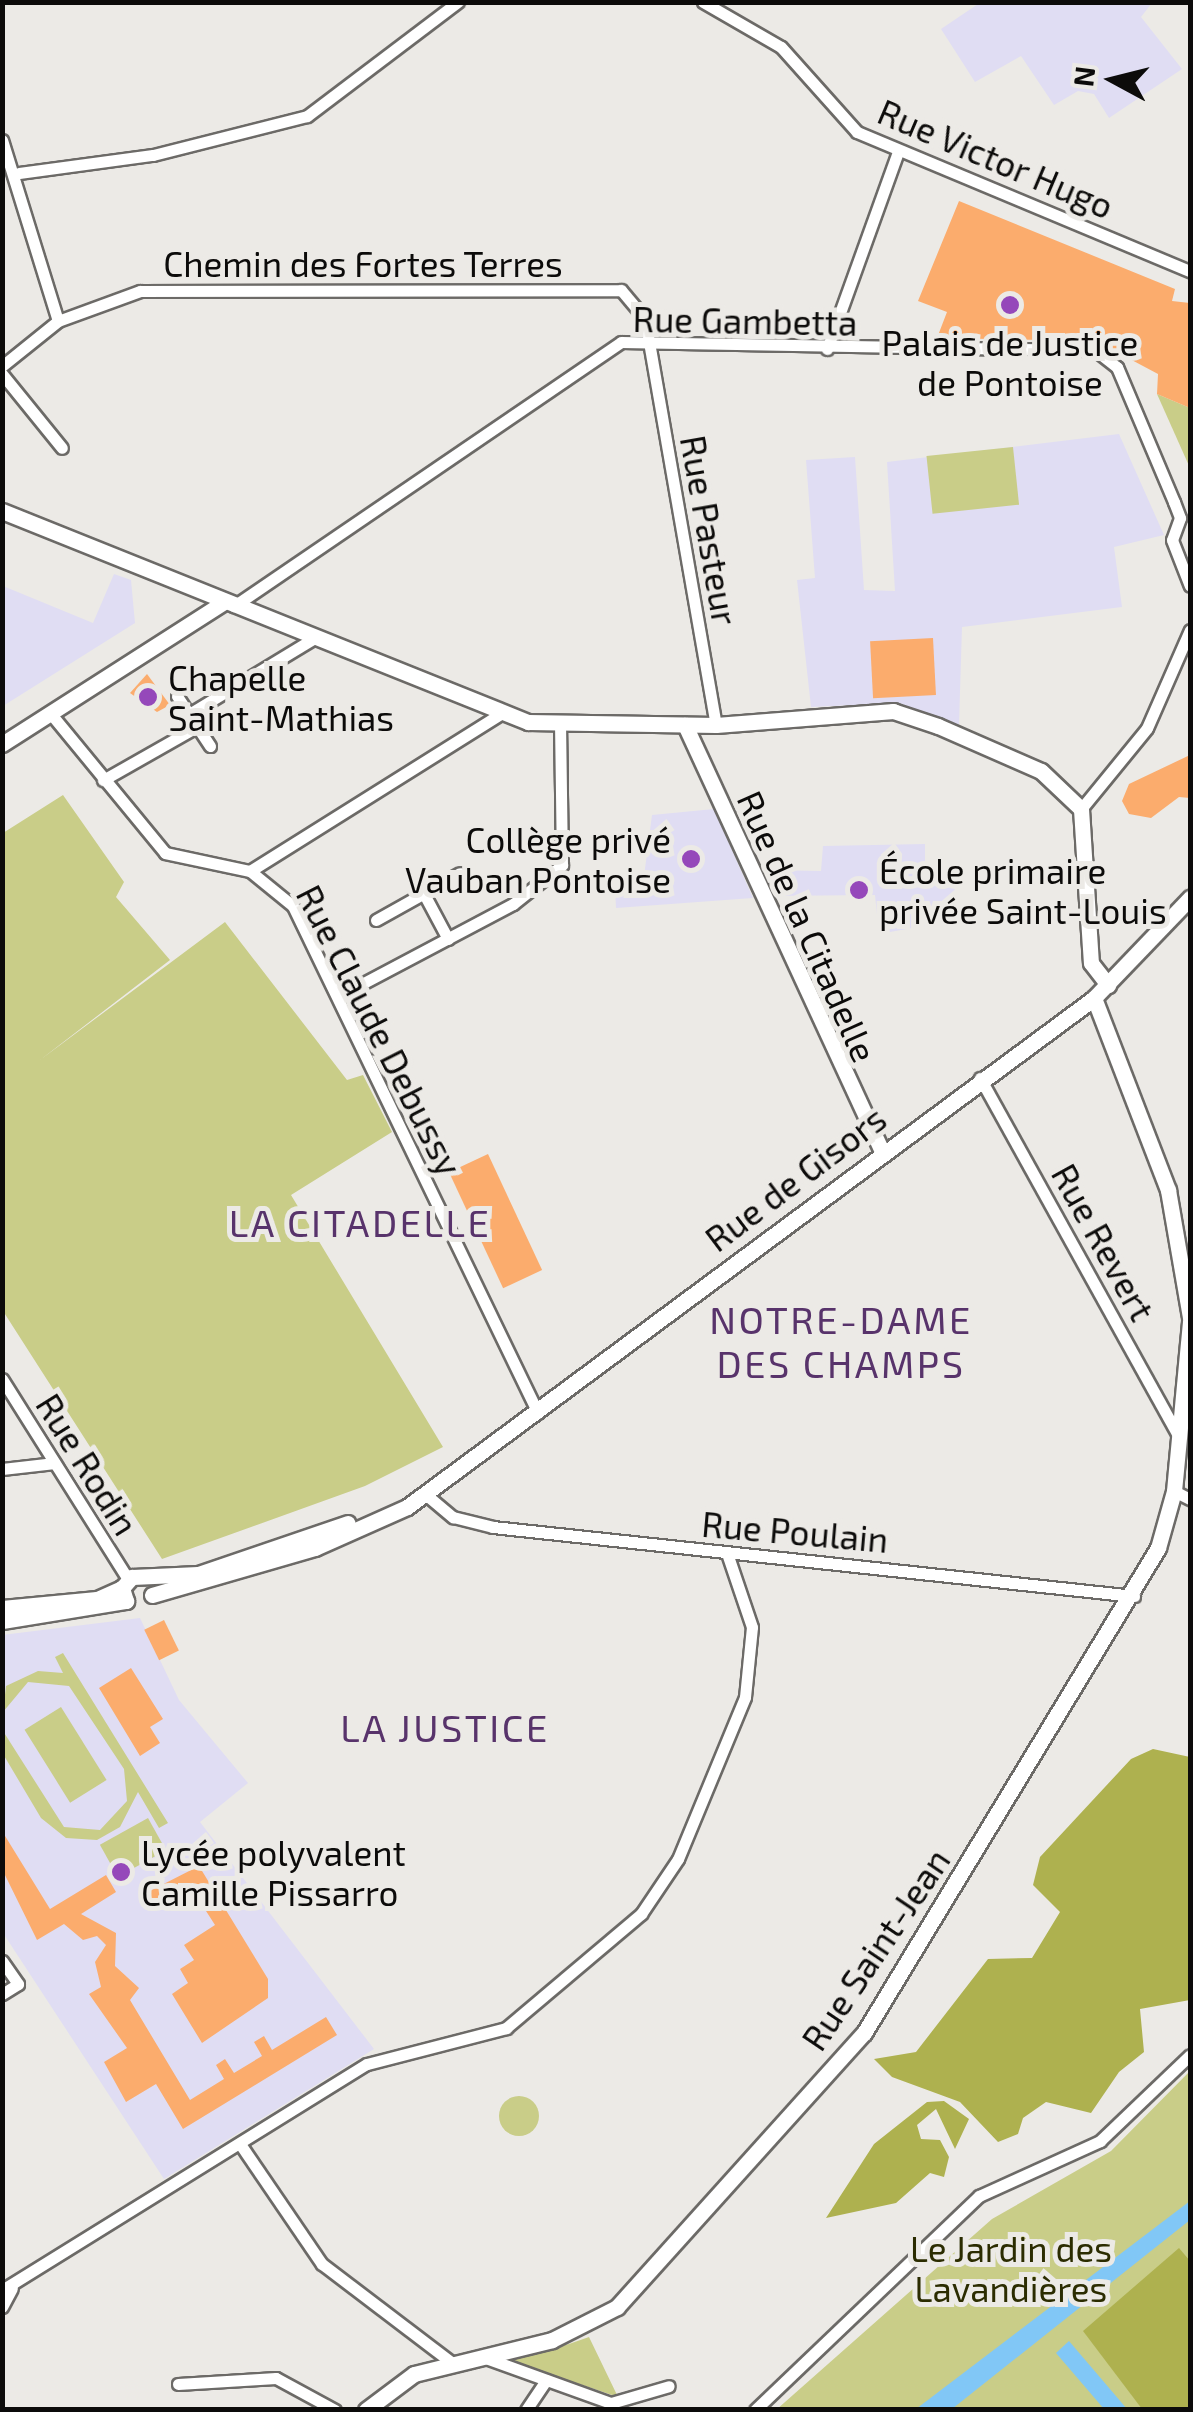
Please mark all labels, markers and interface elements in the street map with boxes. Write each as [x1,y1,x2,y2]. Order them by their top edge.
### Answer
north arrow [1063,30,1163,130]
text: N [1065,64,1101,88]
street label: Rue Victor Hugo [871,89,1121,227]
street label: Chemin des Fortes Terres [163,242,563,284]
marker: Palais de Justice de Pontoise [999,294,1021,316]
street label: Rue Gambetta [632,297,858,343]
place label: Palais de Justice de Pontoise [881,321,1139,403]
street label: Rue Pasteur [673,432,747,628]
place label: Chapelle Saint-Mathias [168,656,394,738]
marker: Chapelle Saint-Mathias [137,686,159,708]
street label: Rue de la Citadelle [729,784,887,1068]
place label: Collège privé Vauban Pontoise [405,818,671,900]
marker: Collège privé Vauban Pontoise [680,848,702,870]
place label: École primaire privée Saint-Louis [879,849,1167,931]
street label: Rue Claude Debussy [289,878,471,1182]
marker: École primaire privée Saint-Louis [848,879,870,901]
street label: Rue de Gisors [697,1097,893,1259]
street label: Rue Revert [1044,1156,1164,1328]
district label: LA CITADELLE [228,1200,492,1246]
district label: NOTRE-DAME DES CHAMPS [709,1297,973,1386]
street label: Rue Rodin [28,1386,148,1542]
street label: Rue Poulain [700,1502,890,1560]
district label: LA JUSTICE [339,1705,551,1751]
place label: Lycée polyvalent Camille Pissarro [141,1831,406,1913]
street label: Rue Saint-Jean [792,1840,958,2058]
marker: Lycée polyvalent Camille Pissarro [110,1861,132,1883]
park label: Le Jardin des Lavandières [910,2227,1112,2309]

